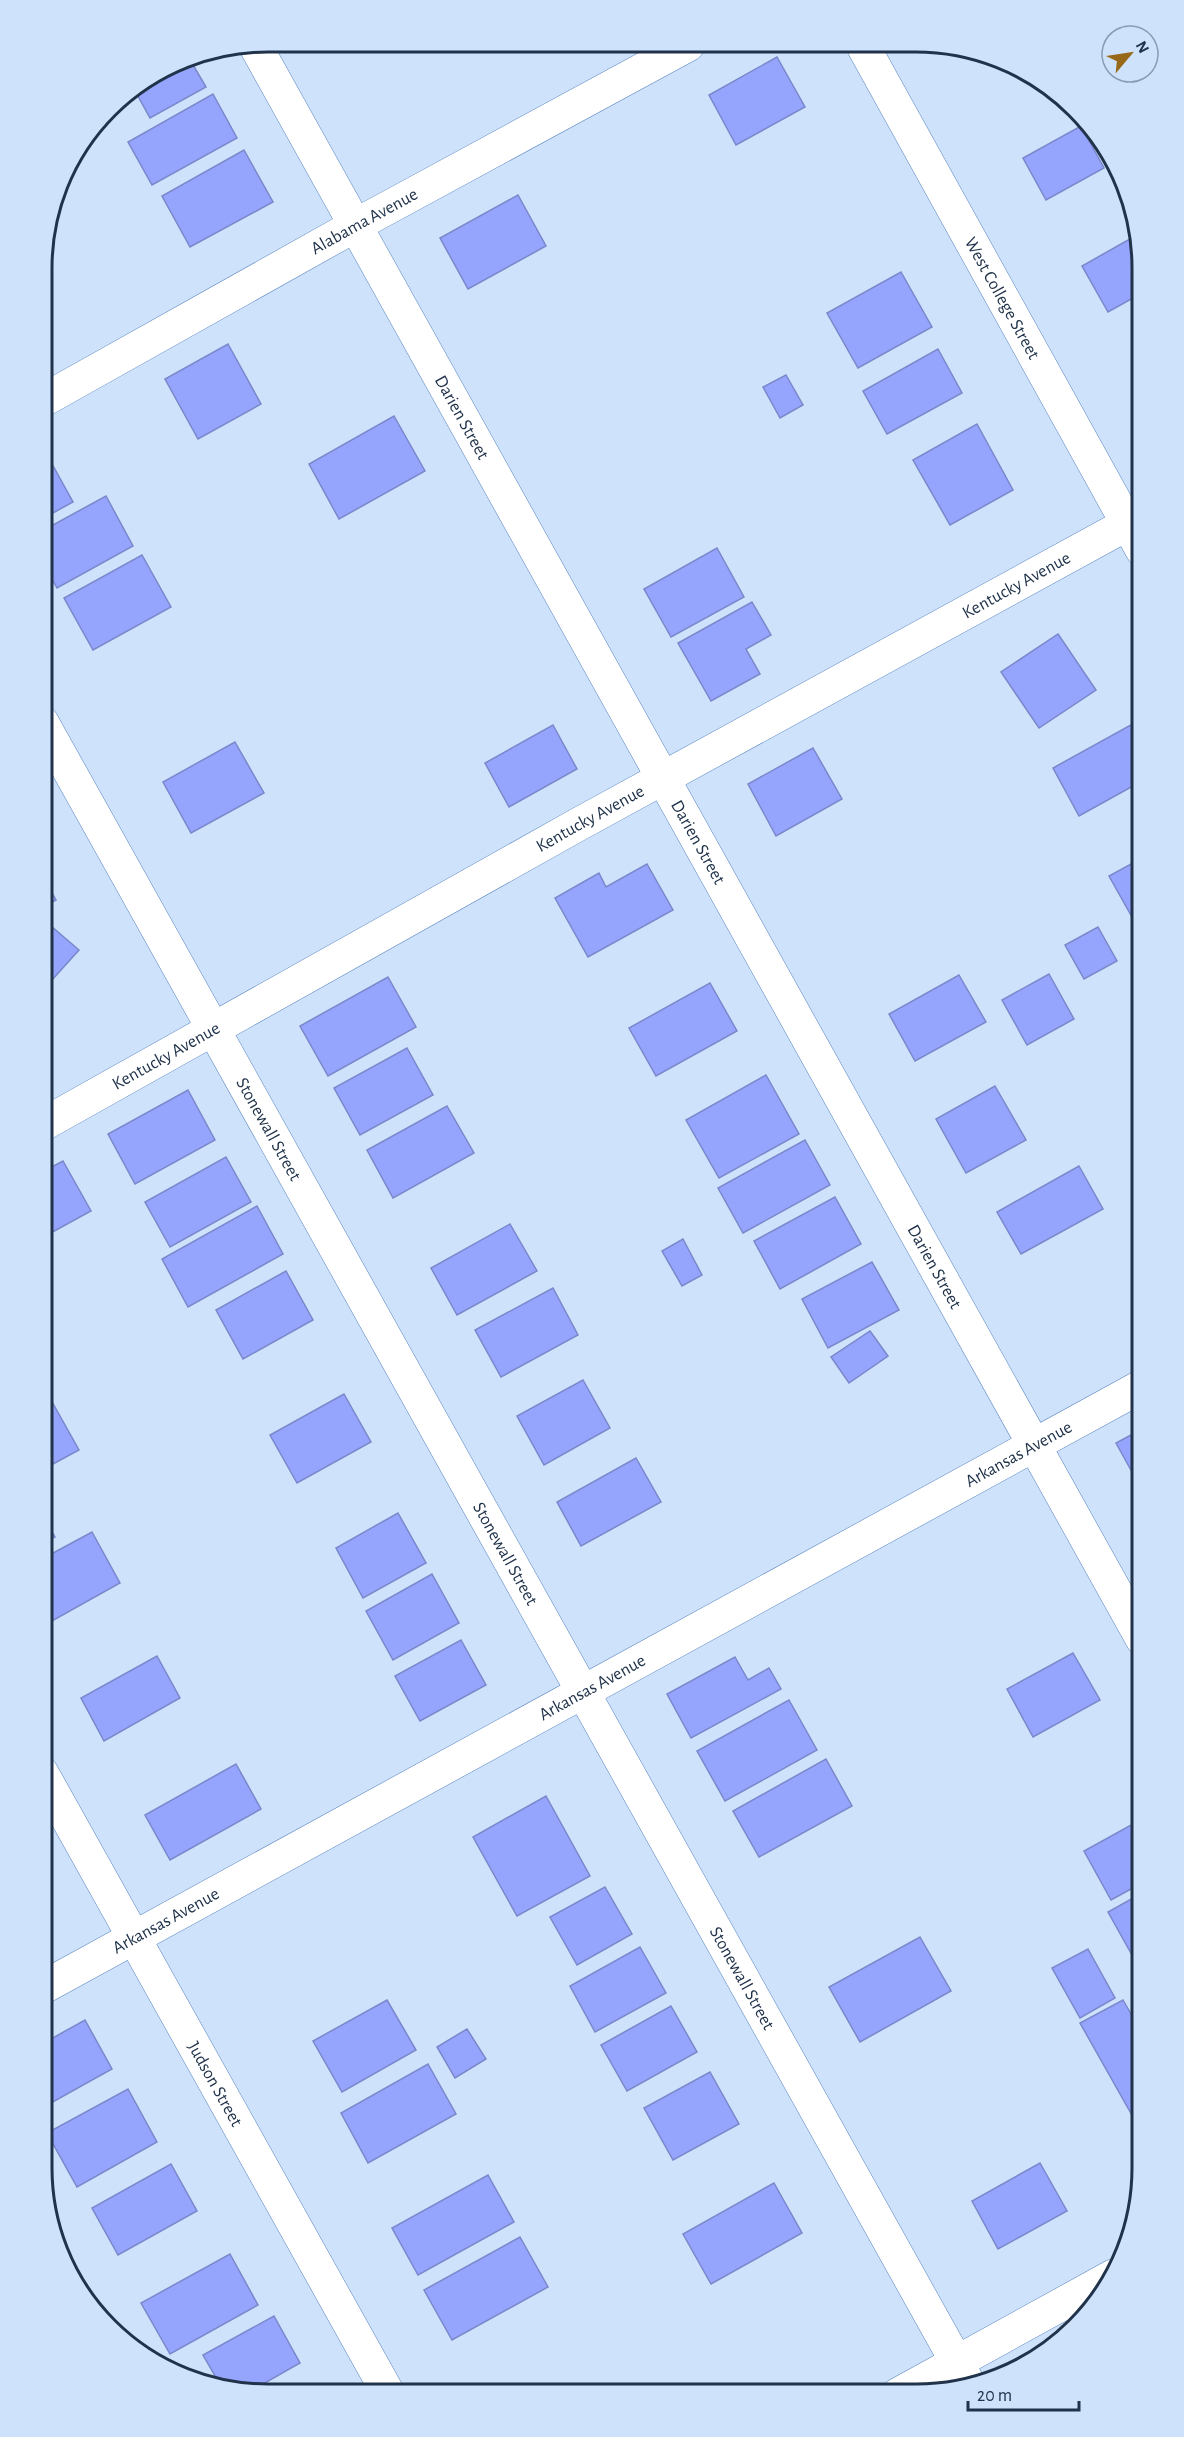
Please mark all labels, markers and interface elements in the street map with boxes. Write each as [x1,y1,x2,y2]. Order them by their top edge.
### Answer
north arrow [1100,24,1160,84]
text: N [1133,38,1152,56]
street label: Alabama Avenue [308,185,421,258]
street label: West College Street [961,234,1043,363]
street label: Darien Street [431,373,492,463]
street label: Kentucky Avenue [960,549,1074,622]
street label: Kentucky Avenue [533,782,647,856]
street label: Darien Street [667,797,728,888]
street label: Kentucky Avenue [109,1019,223,1094]
street label: Stonewall Street [232,1075,304,1184]
street label: Darien Street [903,1222,964,1312]
street label: Arkansas Avenue [963,1418,1075,1491]
street label: Stonewall Street [469,1499,541,1609]
street label: Arkansas Avenue [536,1652,649,1724]
street label: Arkansas Avenue [110,1885,222,1958]
street label: Stonewall Street [706,1924,777,2033]
street label: Judson Street [184,2039,245,2130]
scale bar [968,2374,1079,2412]
text: 20 m [977,2387,1012,2405]

